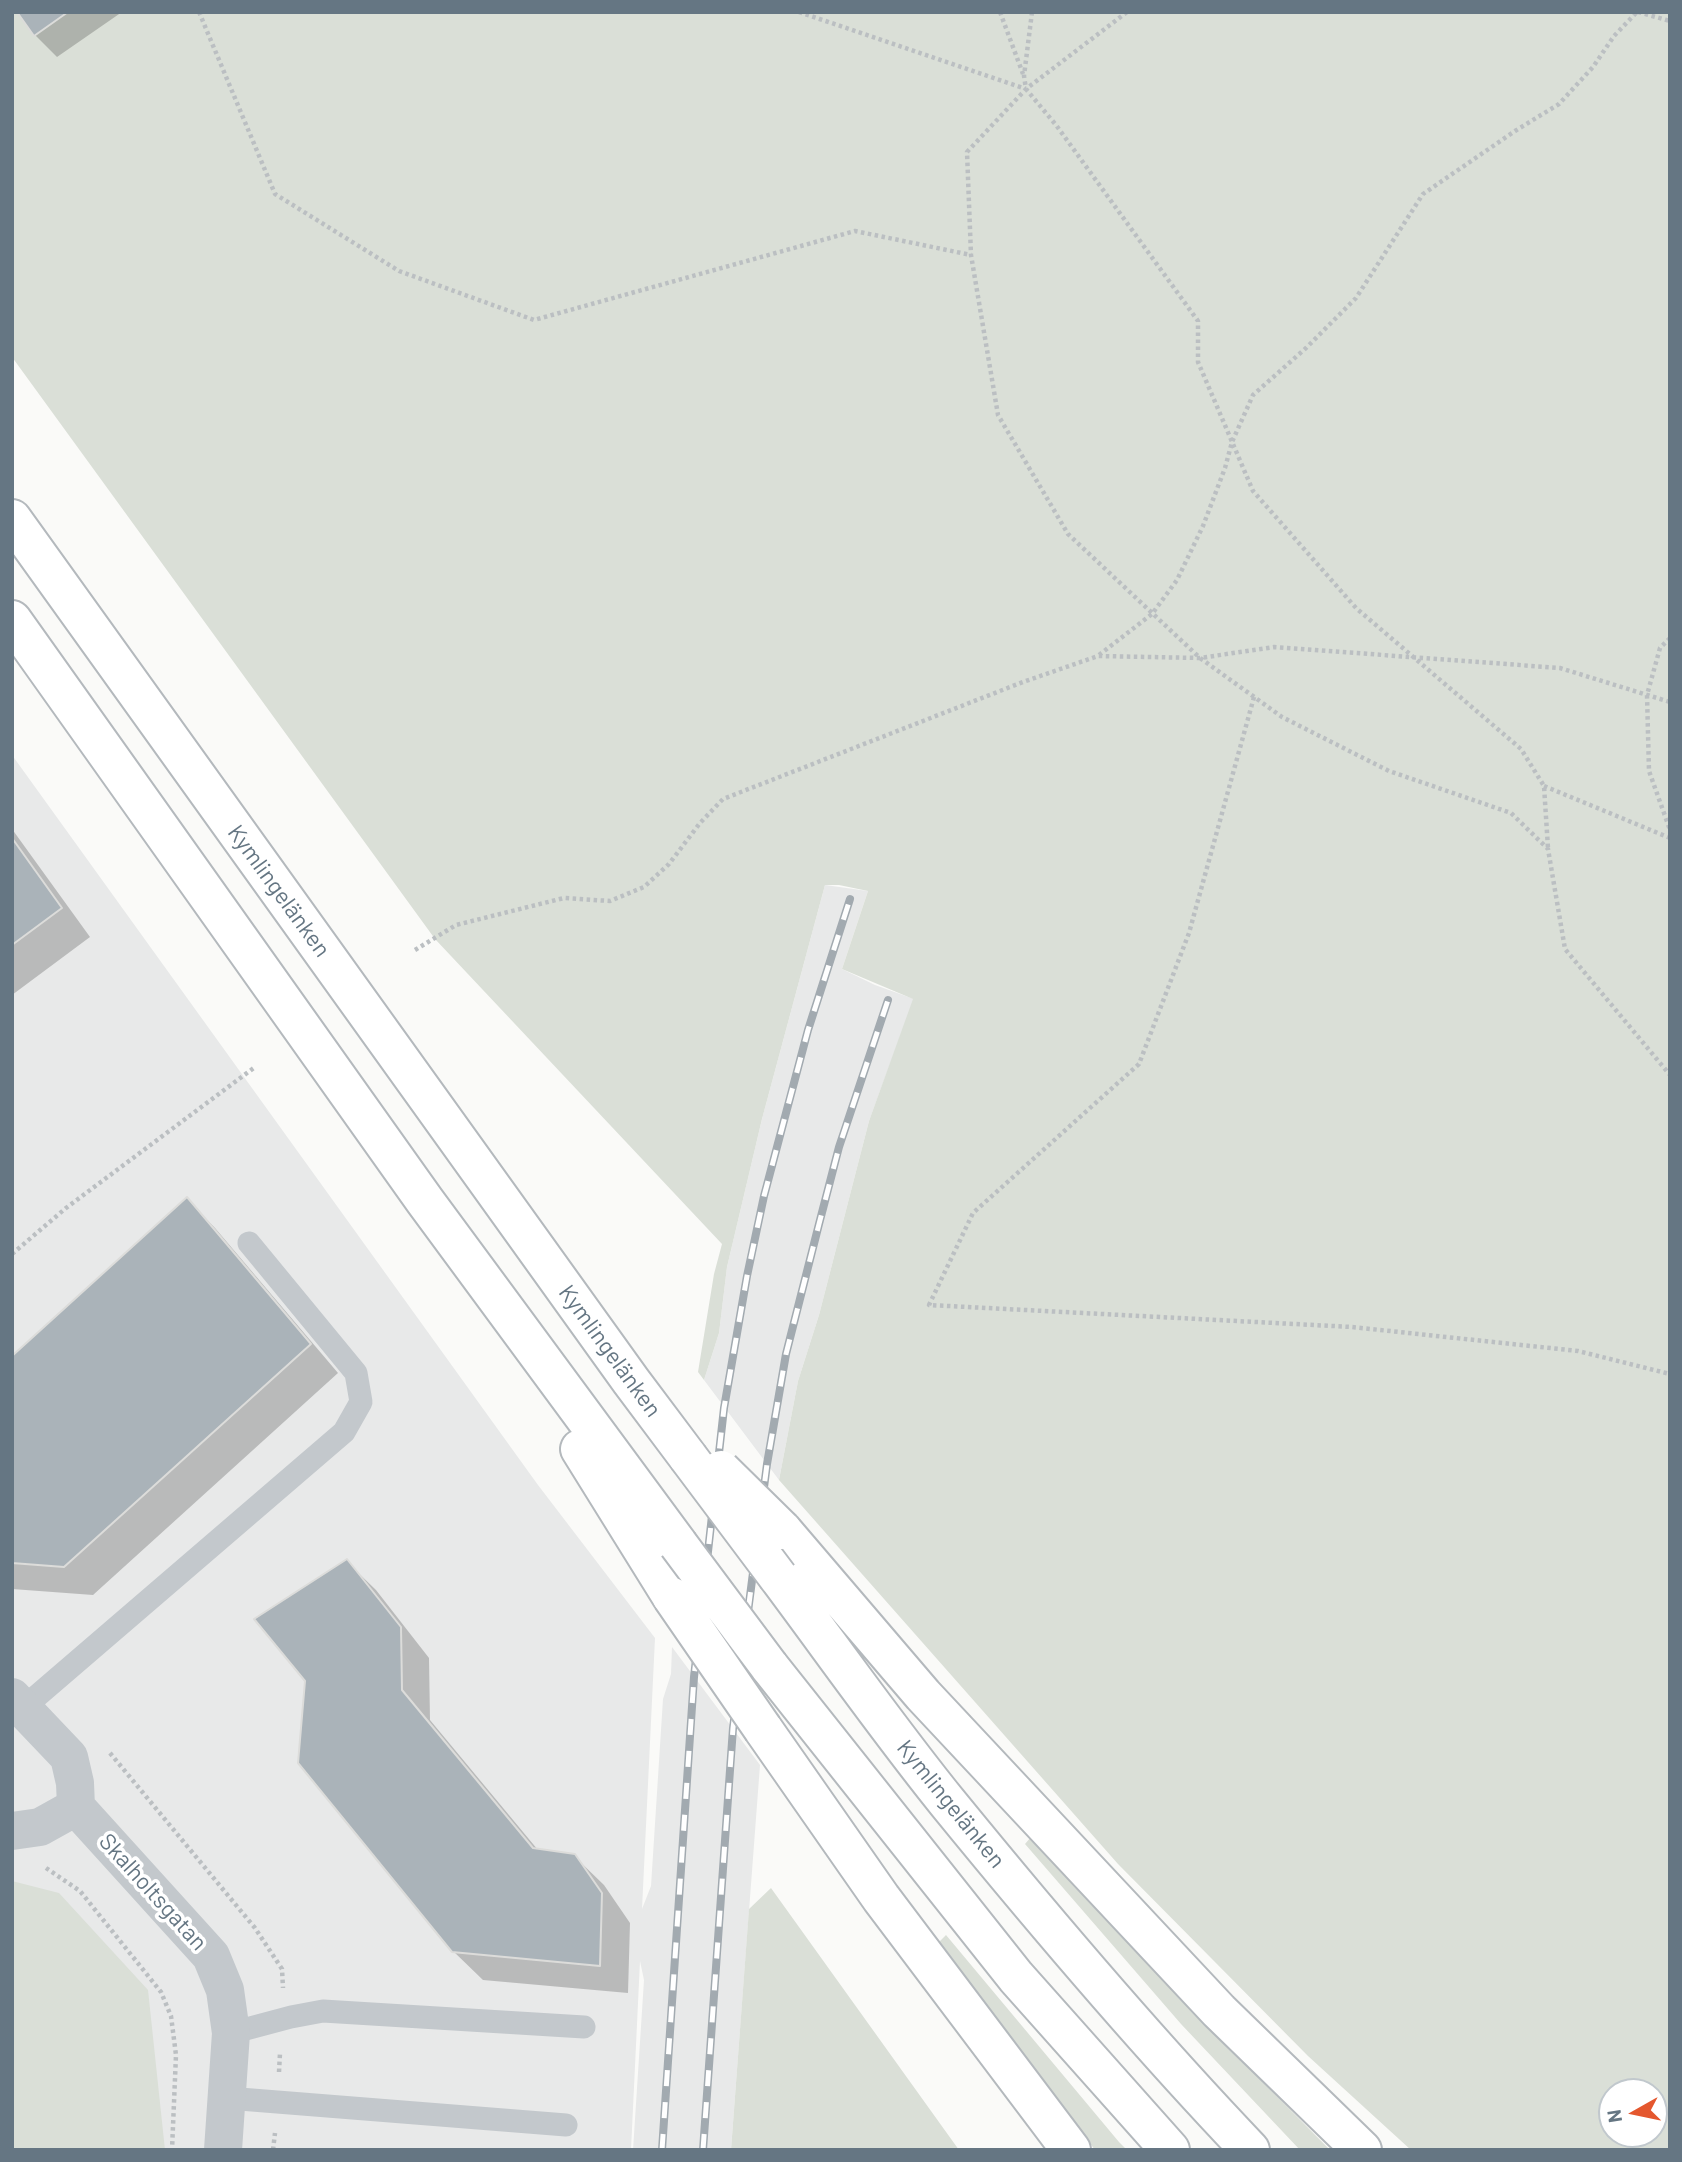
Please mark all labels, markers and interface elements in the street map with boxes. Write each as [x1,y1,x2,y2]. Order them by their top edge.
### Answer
street label: Kymlingelänken [222,820,336,962]
street label: Kymlingelänken [553,1280,667,1422]
street label: Kymlingelänken [891,1735,1011,1873]
street label: Skalholtsgatan [93,1828,213,1956]
north arrow [1598,2078,1668,2148]
text: N [1601,2108,1626,2124]

